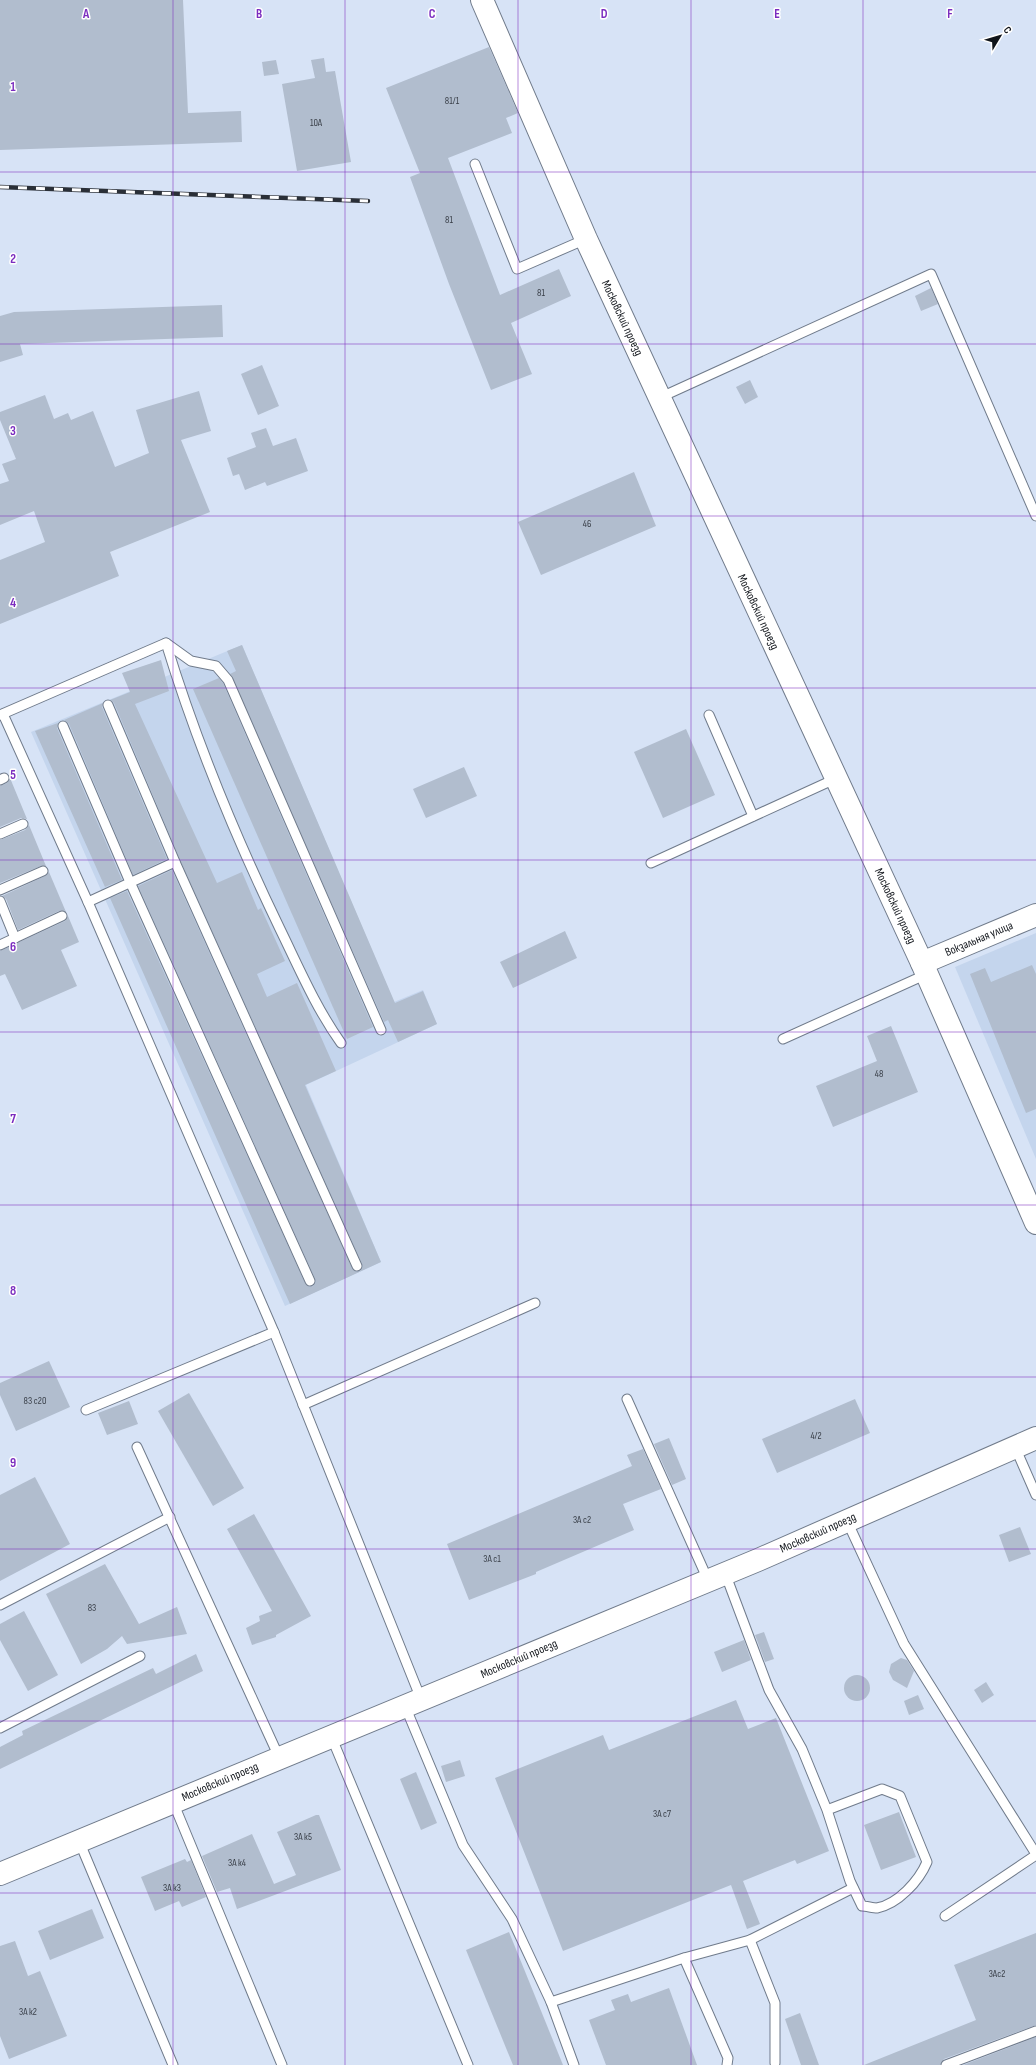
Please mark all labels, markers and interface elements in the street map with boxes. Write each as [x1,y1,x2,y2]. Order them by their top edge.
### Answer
text: A [82,6,90,22]
text: B [256,6,262,22]
text: C [429,6,436,22]
text: D [601,6,608,22]
text: E [774,6,780,22]
text: F [947,6,953,22]
north arrow [980,16,1020,56]
text: С [1001,24,1015,37]
text: 1 [10,79,16,95]
house number: 81/1 [445,95,460,107]
house number: 10А [310,117,323,129]
house number: 81 [445,214,453,226]
text: 2 [10,251,16,267]
street label: Московский проезд [598,278,646,358]
house number: 81 [537,287,545,299]
text: 3 [10,423,16,439]
house number: 46 [583,518,591,530]
street label: Московский проезд [734,572,782,652]
text: 4 [10,595,16,611]
text: 5 [10,767,16,783]
street label: Московский проезд [871,866,919,946]
street label: Вокзальная улица [943,918,1016,960]
text: 6 [10,939,16,955]
house number: 48 [875,1068,883,1080]
text: 7 [10,1111,16,1127]
text: 8 [10,1283,16,1299]
house number: 83 с20 [24,1395,46,1407]
house number: 4/2 [810,1430,822,1442]
text: 9 [10,1455,16,1471]
street label: Московский проезд [778,1510,858,1556]
house number: 3А с2 [573,1514,591,1526]
house number: 3А с1 [483,1553,501,1565]
house number: 83 [88,1602,96,1614]
street label: Московский проезд [478,1636,560,1682]
street label: Московский проезд [179,1759,261,1805]
house number: 3А с7 [653,1808,671,1820]
house number: 3А к5 [294,1831,312,1843]
house number: 3А к4 [228,1857,246,1869]
house number: 3А к3 [163,1882,181,1894]
house number: 3Ас2 [989,1968,1005,1980]
house number: 3А к2 [19,2006,37,2018]

